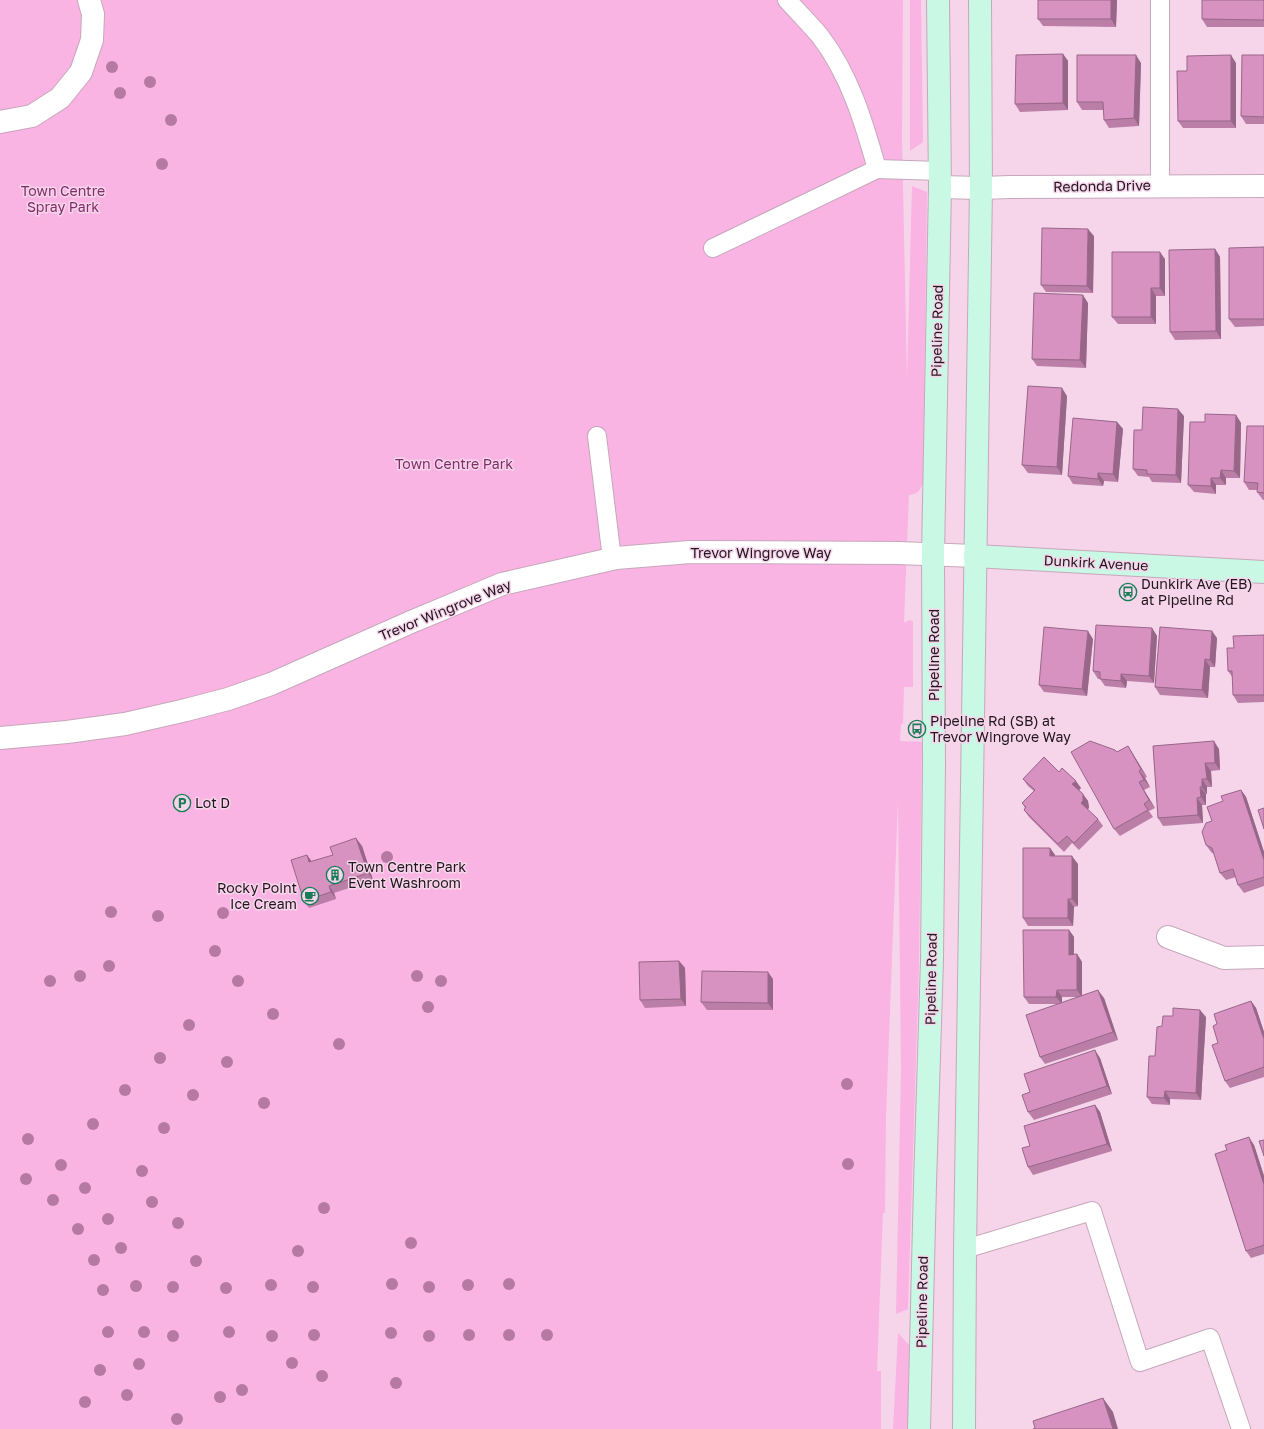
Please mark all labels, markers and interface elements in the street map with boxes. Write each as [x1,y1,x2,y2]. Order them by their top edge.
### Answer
street label: Redonda Drive [1053,176,1151,195]
park label: Town Centre Spray Park [21,182,105,215]
street label: Pipeline Road [927,285,946,377]
park label: Town Centre Park [395,455,513,472]
street label: Trevor Wingrove Way [691,544,832,561]
street label: Dunkirk Avenue [1043,551,1149,574]
street label: Trevor Wingrove Way [376,575,513,644]
place label: Dunkirk Ave (EB) at Pipeline Rd [1141,575,1253,608]
bus stop icon: Dunkirk Ave (EB) at Pipeline Rd [1118,582,1138,602]
street label: Pipeline Road [925,609,942,701]
place label: Pipeline Rd (SB) at Trevor Wingrove Way [930,712,1071,745]
bus stop icon: Pipeline Rd (SB) at Trevor Wingrove Way [907,719,927,739]
parking icon: Lot D [172,793,192,813]
place label: Lot D [195,794,230,811]
place label: Town Centre Park Event Washroom [348,858,466,891]
building icon: Town Centre Park Event Washroom [325,865,345,885]
place label: Rocky Point Ice Cream [217,879,297,912]
cafe icon: Rocky Point Ice Cream [300,886,320,906]
street label: Pipeline Road [921,933,940,1025]
street label: Pipeline Road [912,1256,931,1348]

